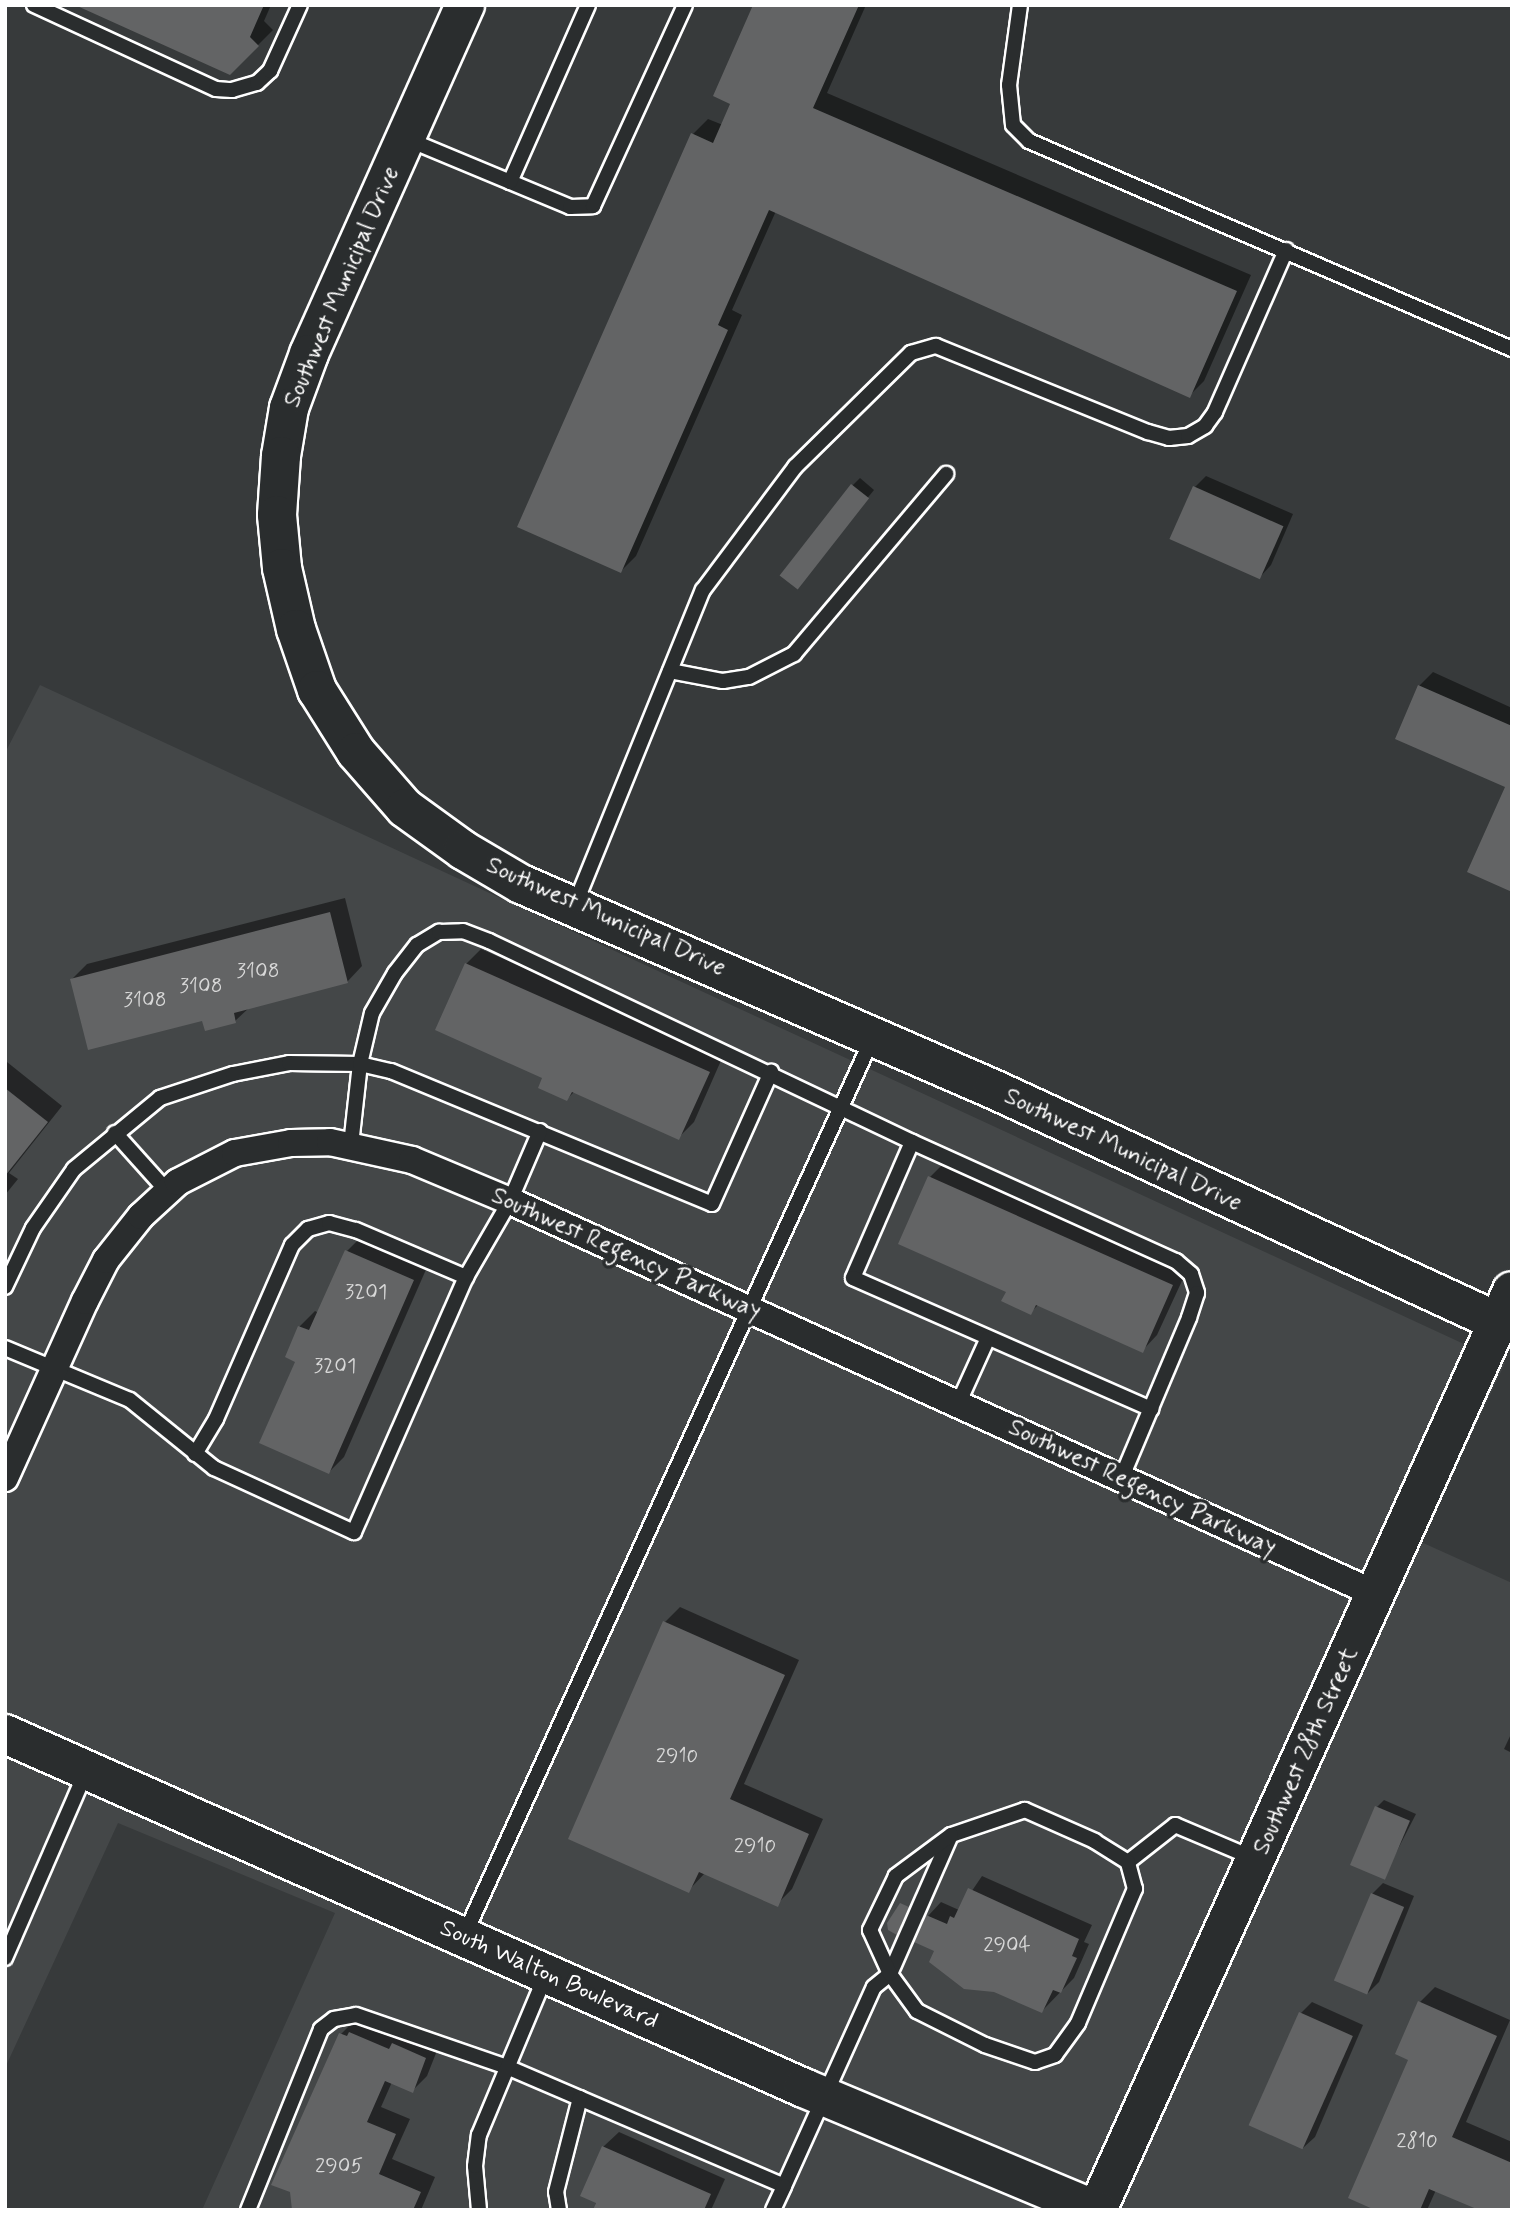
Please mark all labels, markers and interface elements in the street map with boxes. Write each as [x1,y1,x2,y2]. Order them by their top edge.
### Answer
street label: Southwest Municipal Drive [279,163,405,411]
street label: Southwest Municipal Drive [483,852,729,982]
house number: 3108 [237,958,279,984]
house number: 3108 [180,973,222,999]
house number: 3108 [124,987,166,1013]
street label: Southwest Municipal Drive [1000,1083,1246,1217]
street label: Southwest Regency Parkway [489,1183,763,1325]
house number: 3201 [345,1279,387,1305]
house number: 3201 [314,1353,356,1379]
street label: Southwest Regency Parkway [1006,1414,1278,1562]
street label: Southwest 28th Street [1247,1643,1365,1859]
house number: 2910 [656,1743,698,1769]
house number: 2910 [734,1833,776,1859]
street label: South Walton Boulevard [437,1915,661,2035]
house number: 2904 [983,1932,1031,1958]
house number: 2810 [1396,2128,1438,2154]
house number: 2905 [315,2153,363,2179]

